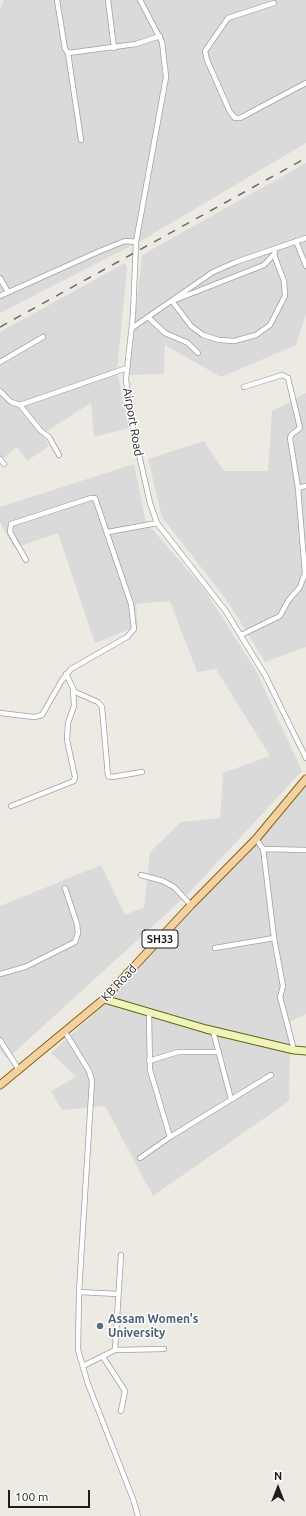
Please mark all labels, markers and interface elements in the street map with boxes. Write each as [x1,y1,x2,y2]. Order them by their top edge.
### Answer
street label: Airport Road [120,387,146,457]
road number: SH33 [142,930,178,948]
street label: KB Road [98,962,140,1004]
place label: Assam Women's University [108,1312,198,1340]
marker: Assam Women's University [95,1321,105,1331]
north arrow [258,1468,298,1508]
text: N [274,1470,282,1482]
scale bar [10,1482,92,1508]
text: 100 m [15,1490,48,1503]

